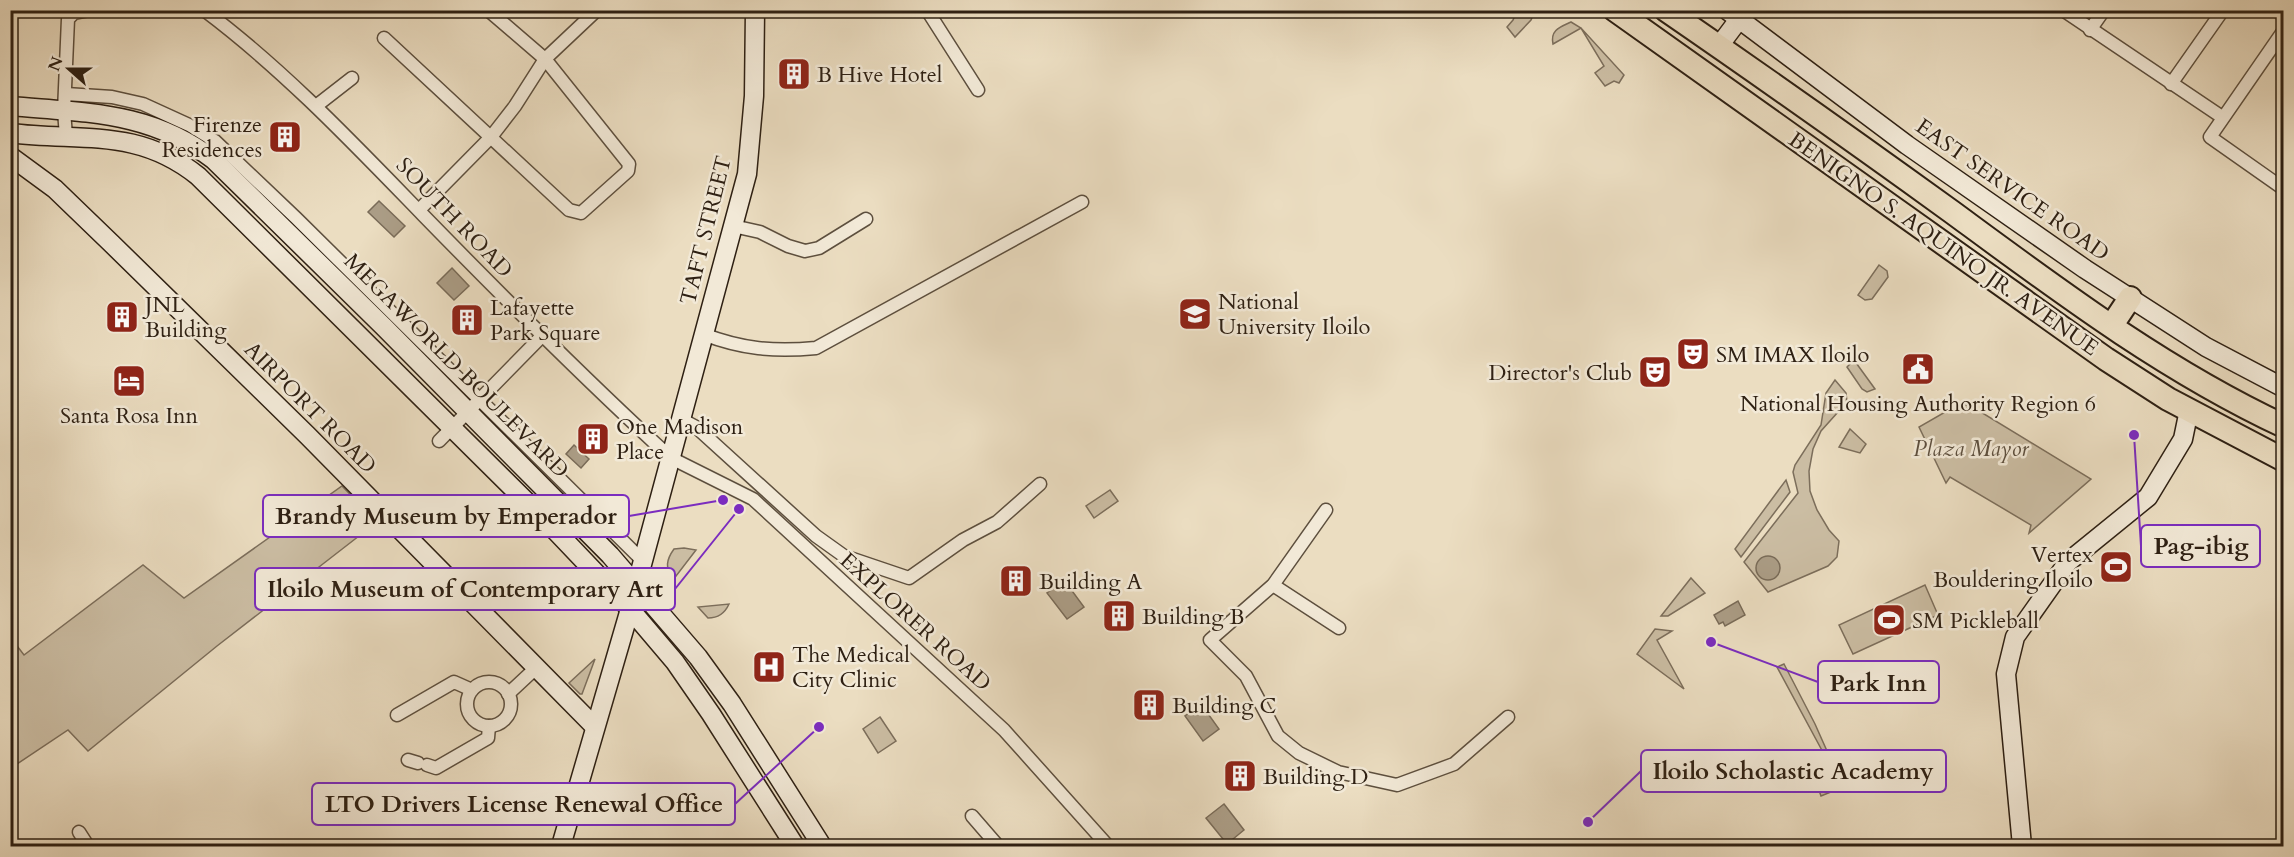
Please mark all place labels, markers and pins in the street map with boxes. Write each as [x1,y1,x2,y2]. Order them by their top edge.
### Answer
building icon: B Hive Hotel [776,56,812,92]
place label: B Hive Hotel [817,60,943,90]
place label: Firenze Residences [162,110,262,165]
building icon: Firenze Residences [267,119,303,155]
place label: National University Iloilo [1218,287,1371,342]
place label: JNL Building [142,290,227,345]
place label: Lafayette Park Square [490,293,601,348]
school or university icon: National University Iloilo [1177,296,1213,332]
building icon: JNL Building [104,299,140,335]
building icon: Lafayette Park Square [449,302,485,338]
theatre icon: SM IMAX Iloilo [1675,336,1711,372]
place label: SM IMAX Iloilo [1716,340,1870,370]
public building icon: National Housing Authority Region 6 [1900,351,1936,387]
theatre icon: Director's Club [1637,354,1673,390]
place label: Director's Club [1488,358,1632,388]
hotel icon: Santa Rosa Inn [111,363,147,399]
place label: National Housing Authority Region 6 [1740,389,2096,419]
place label: Santa Rosa Inn [60,401,198,431]
place label: One Madison Place [616,412,744,467]
building icon: One Madison Place [575,421,611,457]
callout: Brandy Museum by Emperador [263,495,629,537]
callout: Pag-ibig [2141,525,2260,567]
place label: Vertex Bouldering Iloilo [1933,540,2093,595]
sports icon: Vertex Bouldering Iloilo [2098,549,2134,585]
building icon: Building A [998,563,1034,599]
place label: Building A [1039,567,1142,597]
callout: Iloilo Museum of Contemporary Art [255,568,675,610]
building icon: Building B [1101,598,1137,634]
place label: Building B [1142,602,1244,632]
sports icon: SM Pickleball [1871,602,1907,638]
place label: SM Pickleball [1912,606,2039,636]
place label: The Medical City Clinic [792,640,910,695]
hospital icon: The Medical City Clinic [751,649,787,685]
callout: Park Inn [1818,661,1939,703]
building icon: Building C [1131,687,1167,723]
place label: Building C [1172,691,1276,721]
callout: Iloilo Scholastic Academy [1641,750,1946,792]
building icon: Building D [1222,758,1258,794]
place label: Building D [1263,762,1368,792]
callout: LTO Drivers License Renewal Office [312,783,735,825]

